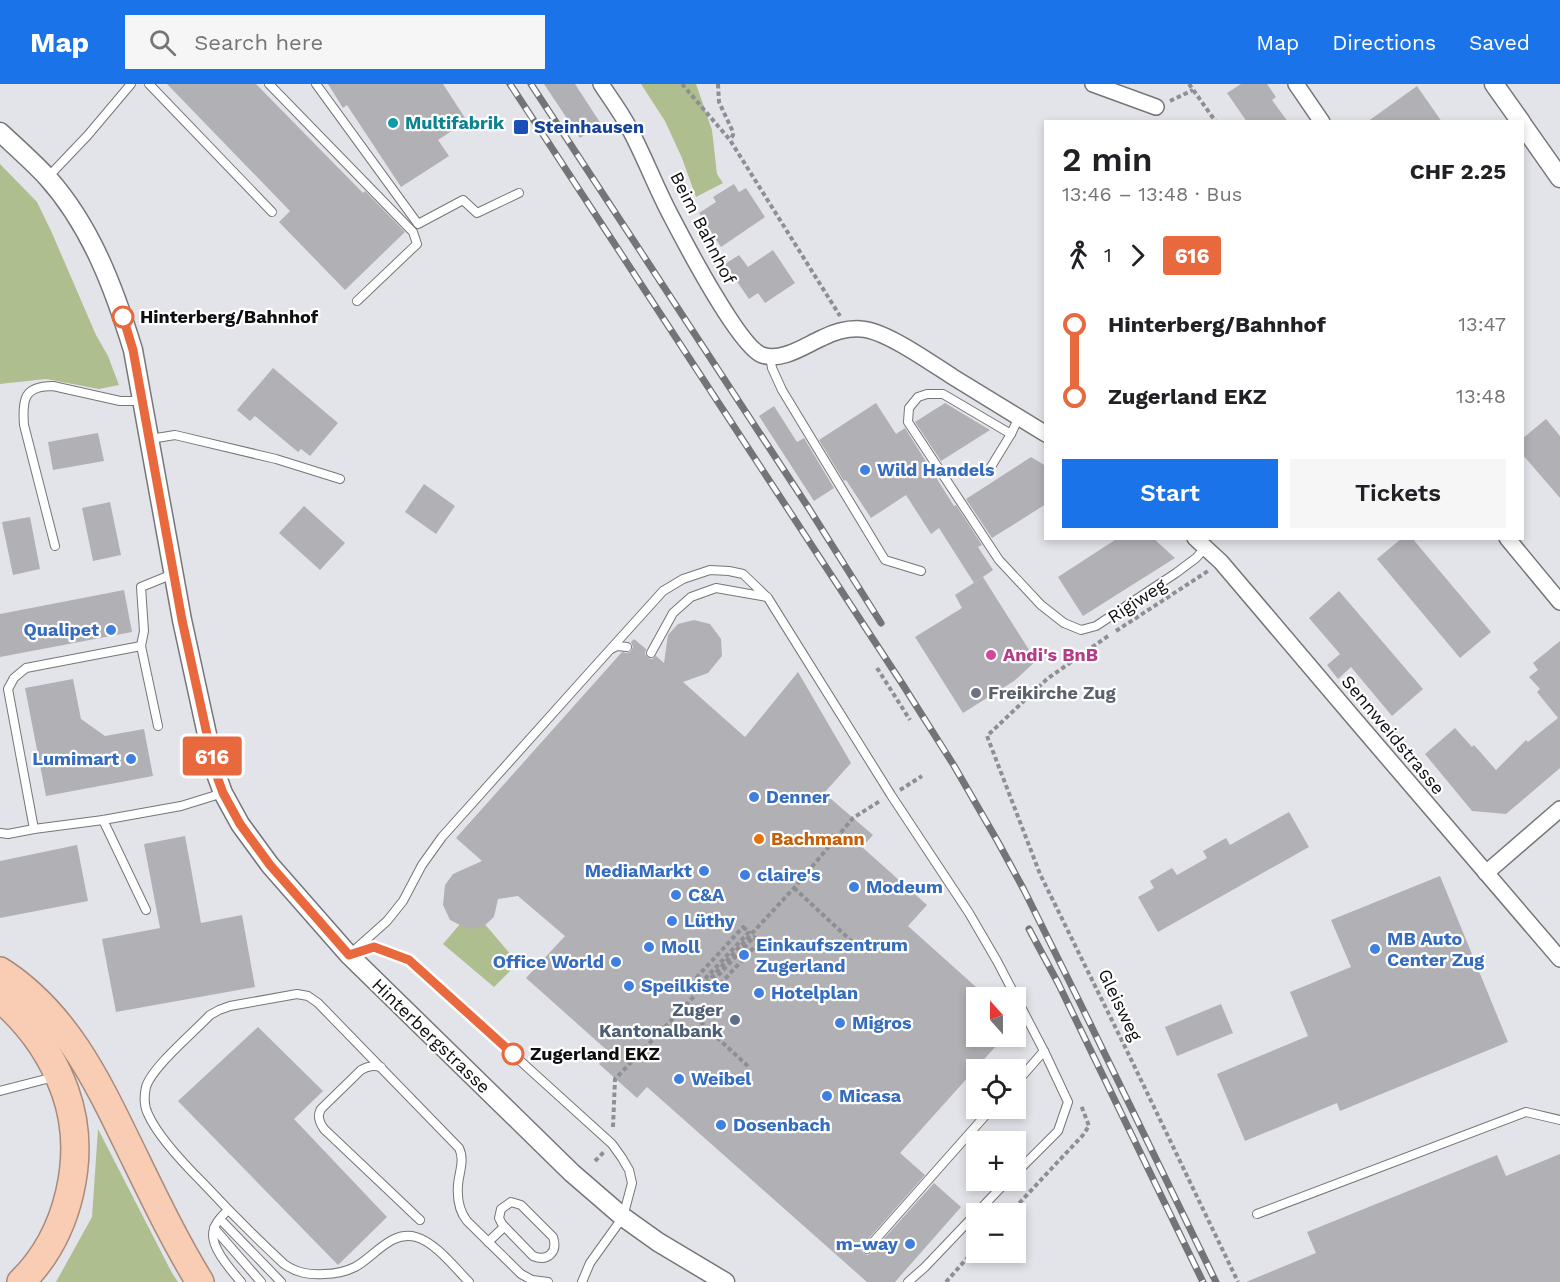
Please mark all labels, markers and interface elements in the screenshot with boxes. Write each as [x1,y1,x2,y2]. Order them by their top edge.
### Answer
search box [125,15,545,69]
text: Map [30,26,89,59]
icon: search [146,26,179,59]
text: Search here [194,30,323,55]
text: Map [1256,30,1299,55]
text: Directions [1332,30,1436,55]
text: Saved [1469,30,1530,55]
place label: Multifabrik [405,112,505,133]
marker: Multifabrik [386,116,400,130]
place label: Steinhausen [534,116,644,137]
marker: Steinhausen [512,118,530,136]
text: 2 min [1062,140,1153,179]
text: CHF 2.25 [1410,159,1506,184]
street label: Beim Bahnhof [666,168,741,287]
text: 13:46 – 13:48 · Bus [1062,182,1242,206]
icon: walk [1062,239,1095,272]
icon: forward [1121,239,1154,272]
text: 1 [1104,243,1112,267]
text: 616 [1175,243,1209,268]
marker: Hinterberg/Bahnhof [112,306,134,328]
place label: Hinterberg/Bahnhof [140,306,319,327]
text: Hinterberg/Bahnhof [1108,312,1326,337]
text: 13:47 [1458,312,1506,336]
text: Zugerland EKZ [1108,384,1267,409]
text: 13:48 [1456,384,1506,408]
place label: Wild Handels [877,459,995,480]
button: Start [1062,459,1278,528]
button: Tickets [1290,459,1506,528]
marker: Wild Handels [858,463,872,477]
street label: Rigiweg [1103,574,1170,627]
place label: Qualipet [24,619,99,640]
marker: Qualipet [104,623,118,637]
place label: Andi's BnB [1003,644,1098,665]
marker: Andi's BnB [984,648,998,662]
street label: Sennweidstrasse [1337,671,1449,798]
place label: Freikirche Zug [988,682,1116,703]
marker: Freikirche Zug [969,686,983,700]
line badge: 616 [178,736,246,776]
text: 616 [195,744,229,769]
place label: Lumimart [32,748,119,769]
marker: Lumimart [124,752,138,766]
place label: Denner [766,786,830,807]
marker: Denner [747,790,761,804]
place label: Bachmann [771,828,865,849]
marker: Bachmann [752,832,766,846]
place label: MediaMarkt [585,860,692,881]
marker: MediaMarkt [697,864,711,878]
place label: claire's [757,864,821,885]
marker: claire's [738,868,752,882]
place label: Modeum [866,876,943,897]
marker: Modeum [847,880,861,894]
place label: C&A [688,884,725,905]
marker: C&A [669,888,683,902]
place label: Lüthy [684,910,736,931]
marker: Lüthy [665,914,679,928]
place label: MB Auto Center Zug [1387,928,1485,970]
place label: Einkaufszentrum Zugerland [756,934,908,976]
place label: Moll [661,936,700,957]
marker: Moll [642,940,656,954]
marker: MB Auto Center Zug [1368,942,1382,956]
marker: Einkaufszentrum Zugerland [737,948,751,962]
place label: Office World [493,951,604,972]
marker: Office World [609,955,623,969]
street label: Gleisweg [1094,965,1147,1045]
street label: Hinterbergstrasse [368,974,495,1097]
place label: Speilkiste [641,975,730,996]
marker: Speilkiste [622,979,636,993]
place label: Hotelplan [771,982,858,1003]
marker: Hotelplan [752,986,766,1000]
north arrow [966,987,1026,1047]
map controls [966,987,1026,1263]
place label: Zuger Kantonalbank [599,999,724,1041]
place label: Migros [852,1012,912,1033]
marker: Zuger Kantonalbank [728,1013,742,1027]
marker: Migros [833,1016,847,1030]
marker: Zugerland EKZ [502,1043,524,1065]
place label: Zugerland EKZ [530,1043,660,1064]
button: locate [966,1059,1026,1119]
place label: Weibel [691,1068,751,1089]
marker: Weibel [672,1072,686,1086]
place label: Micasa [839,1085,902,1106]
marker: Micasa [820,1089,834,1103]
place label: Dosenbach [733,1114,831,1135]
marker: Dosenbach [714,1118,728,1132]
button: + [966,1131,1026,1191]
button: − [966,1203,1026,1263]
place label: m-way [836,1233,899,1254]
marker: m-way [903,1237,917,1251]

